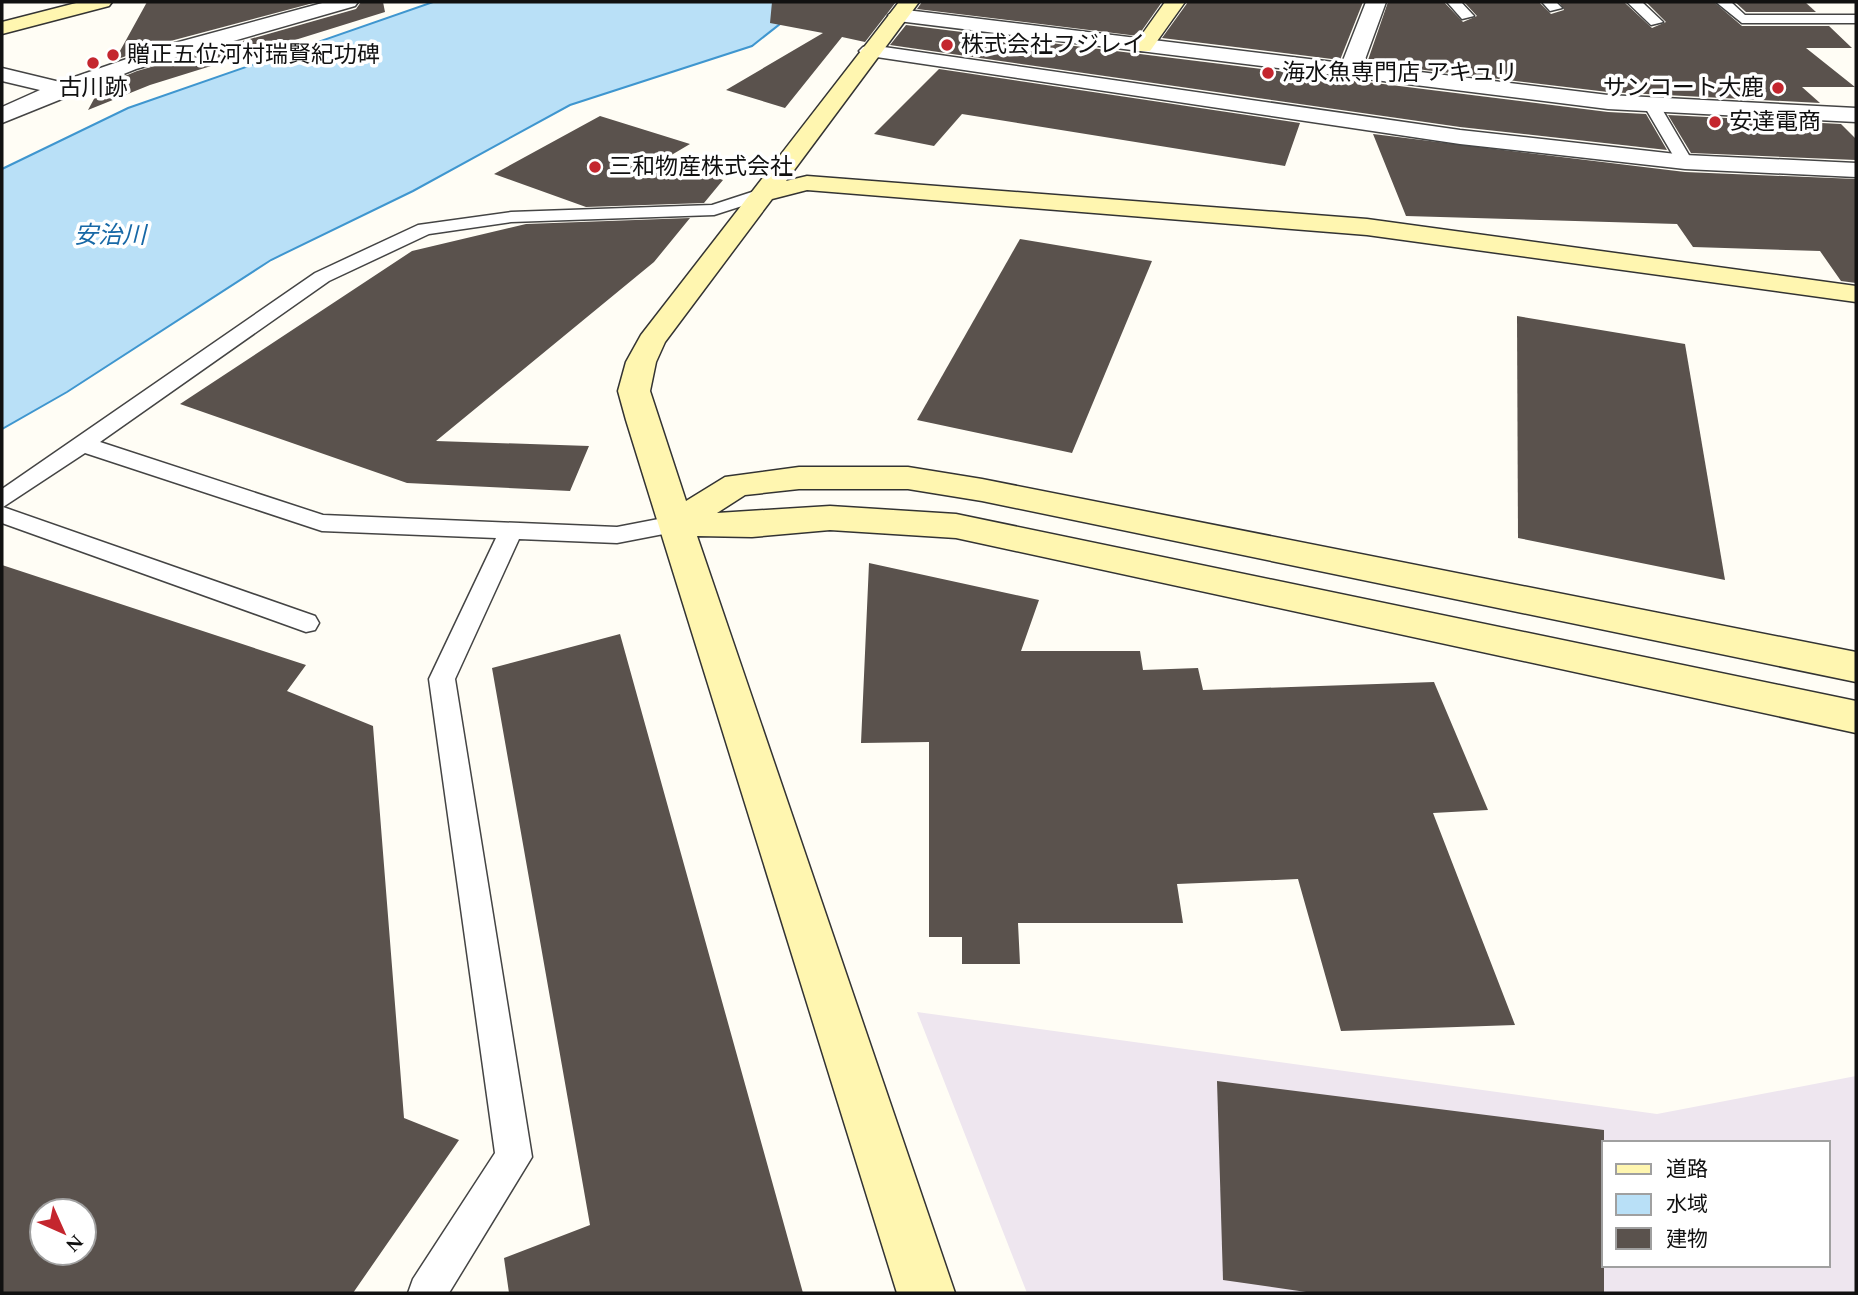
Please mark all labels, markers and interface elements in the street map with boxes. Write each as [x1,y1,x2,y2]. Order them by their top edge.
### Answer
place label: 株式会社フジレイ [961,28,1145,63]
marker: 株式会社フジレイ [939,37,955,53]
place label: 贈正五位河村瑞賢紀功碑 [127,38,380,73]
marker: 贈正五位河村瑞賢紀功碑 [105,47,121,63]
marker: 古川跡 [85,55,101,71]
place label: 海水魚専門店 アキュリ [1282,56,1518,91]
marker: 海水魚専門店 アキュリ [1260,65,1276,81]
place label: 古川跡 [59,71,128,106]
place label: サンコート大鹿 [1603,71,1764,106]
marker: サンコート大鹿 [1770,80,1786,96]
place label: 安達電商 [1729,105,1821,140]
marker: 安達電商 [1707,114,1723,130]
place label: 三和物産株式会社 [609,150,793,185]
marker: 三和物産株式会社 [587,159,603,175]
water label: 安治川 [74,218,149,254]
legend [1602,1141,1830,1267]
text: 道路 [1666,1154,1708,1186]
text: 水域 [1666,1189,1708,1221]
north arrow [28,1197,98,1267]
text: 建物 [1666,1224,1708,1256]
text: N [58,1227,90,1259]

